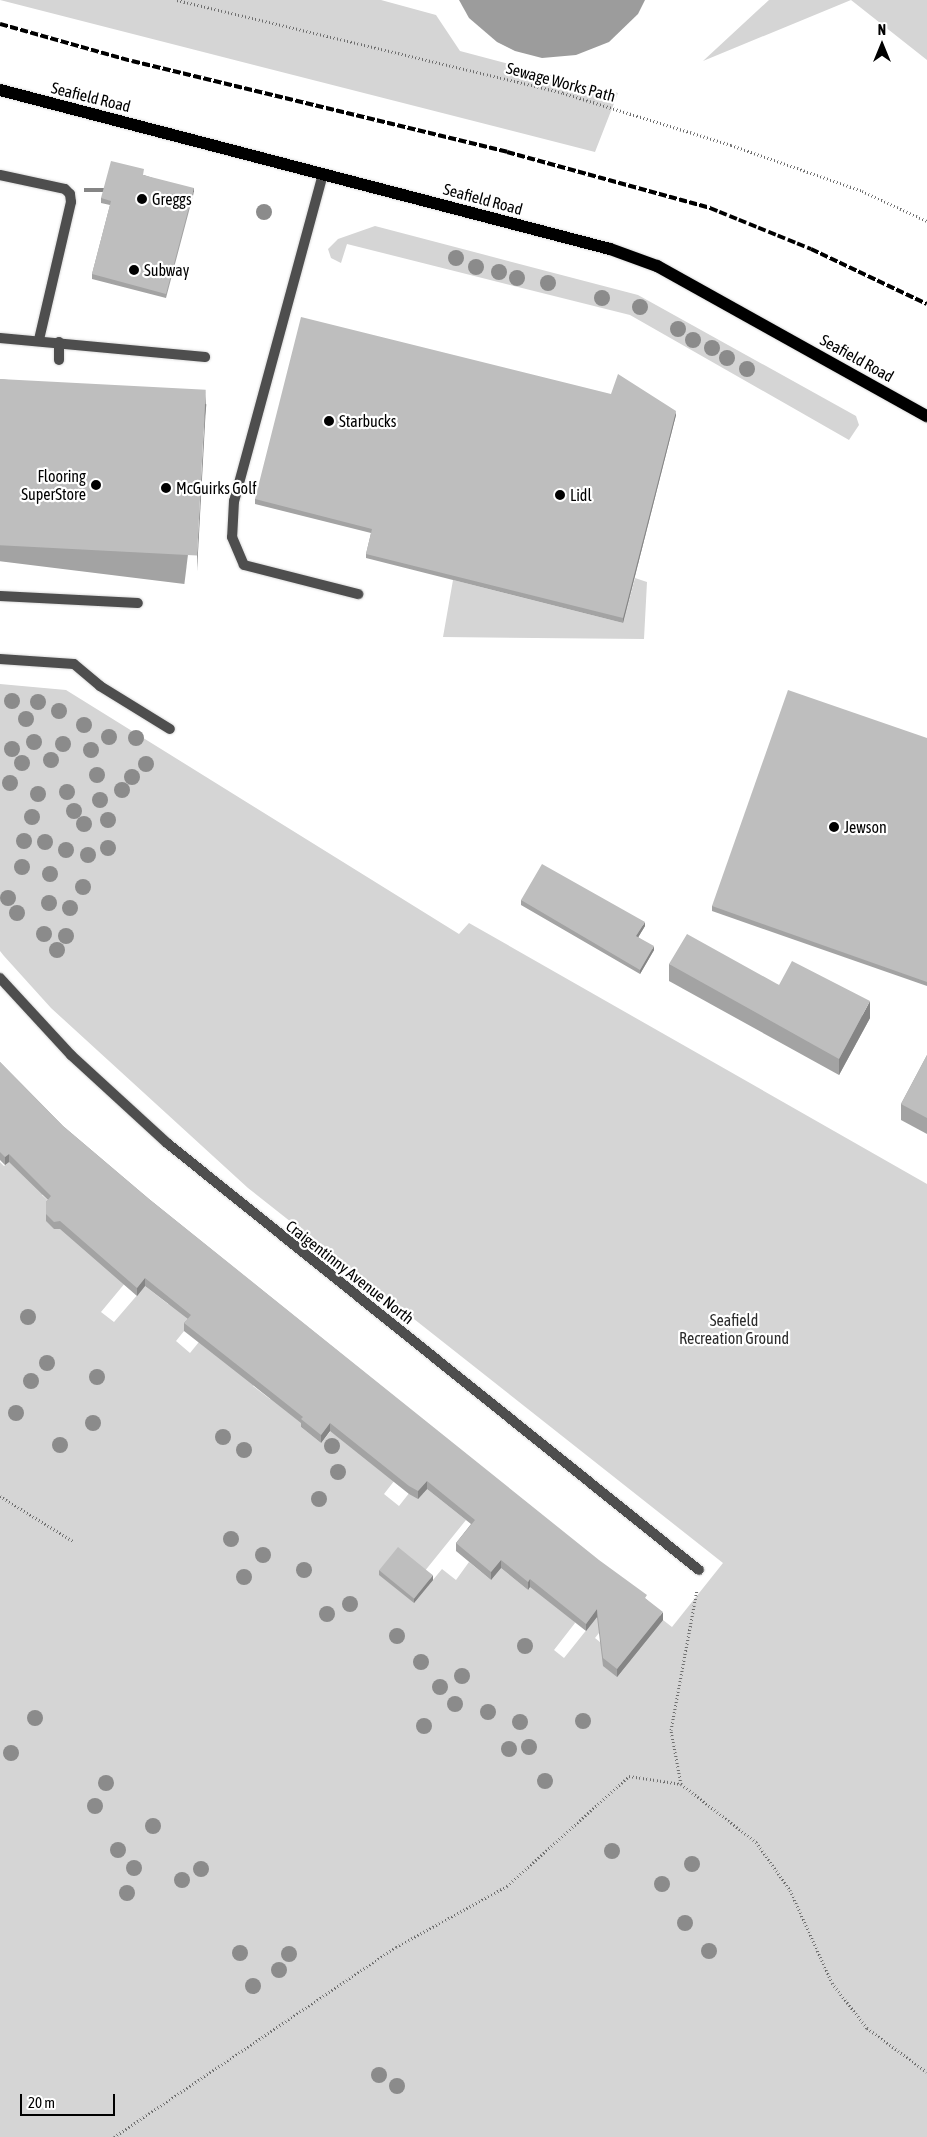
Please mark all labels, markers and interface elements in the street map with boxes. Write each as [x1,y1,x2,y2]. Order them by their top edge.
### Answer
north arrow [857,20,907,70]
text: N [878,22,886,38]
street label: Sewage Works Path [504,58,618,106]
street label: Seafield Road [49,78,133,116]
street label: Seafield Road [441,179,525,219]
place label: Greggs [152,189,192,209]
marker: Greggs [136,193,148,205]
place label: Subway [144,260,189,280]
marker: Subway [128,264,140,276]
street label: Seafield Road [817,330,897,386]
place label: Starbucks [339,411,396,431]
marker: Starbucks [323,415,335,427]
place label: Flooring SuperStore [21,466,86,504]
place label: McGuirks Golf [176,478,257,498]
marker: Flooring SuperStore [90,479,102,491]
marker: McGuirks Golf [160,482,172,494]
place label: Lidl [570,485,592,505]
marker: Lidl [554,489,566,501]
place label: Jewson [844,817,887,837]
marker: Jewson [828,821,840,833]
street label: Craigentinny Avenue North [282,1216,418,1328]
park label: Seafield Recreation Ground [679,1310,789,1348]
scale bar [22,2084,118,2116]
text: 20 m [28,2094,55,2111]

